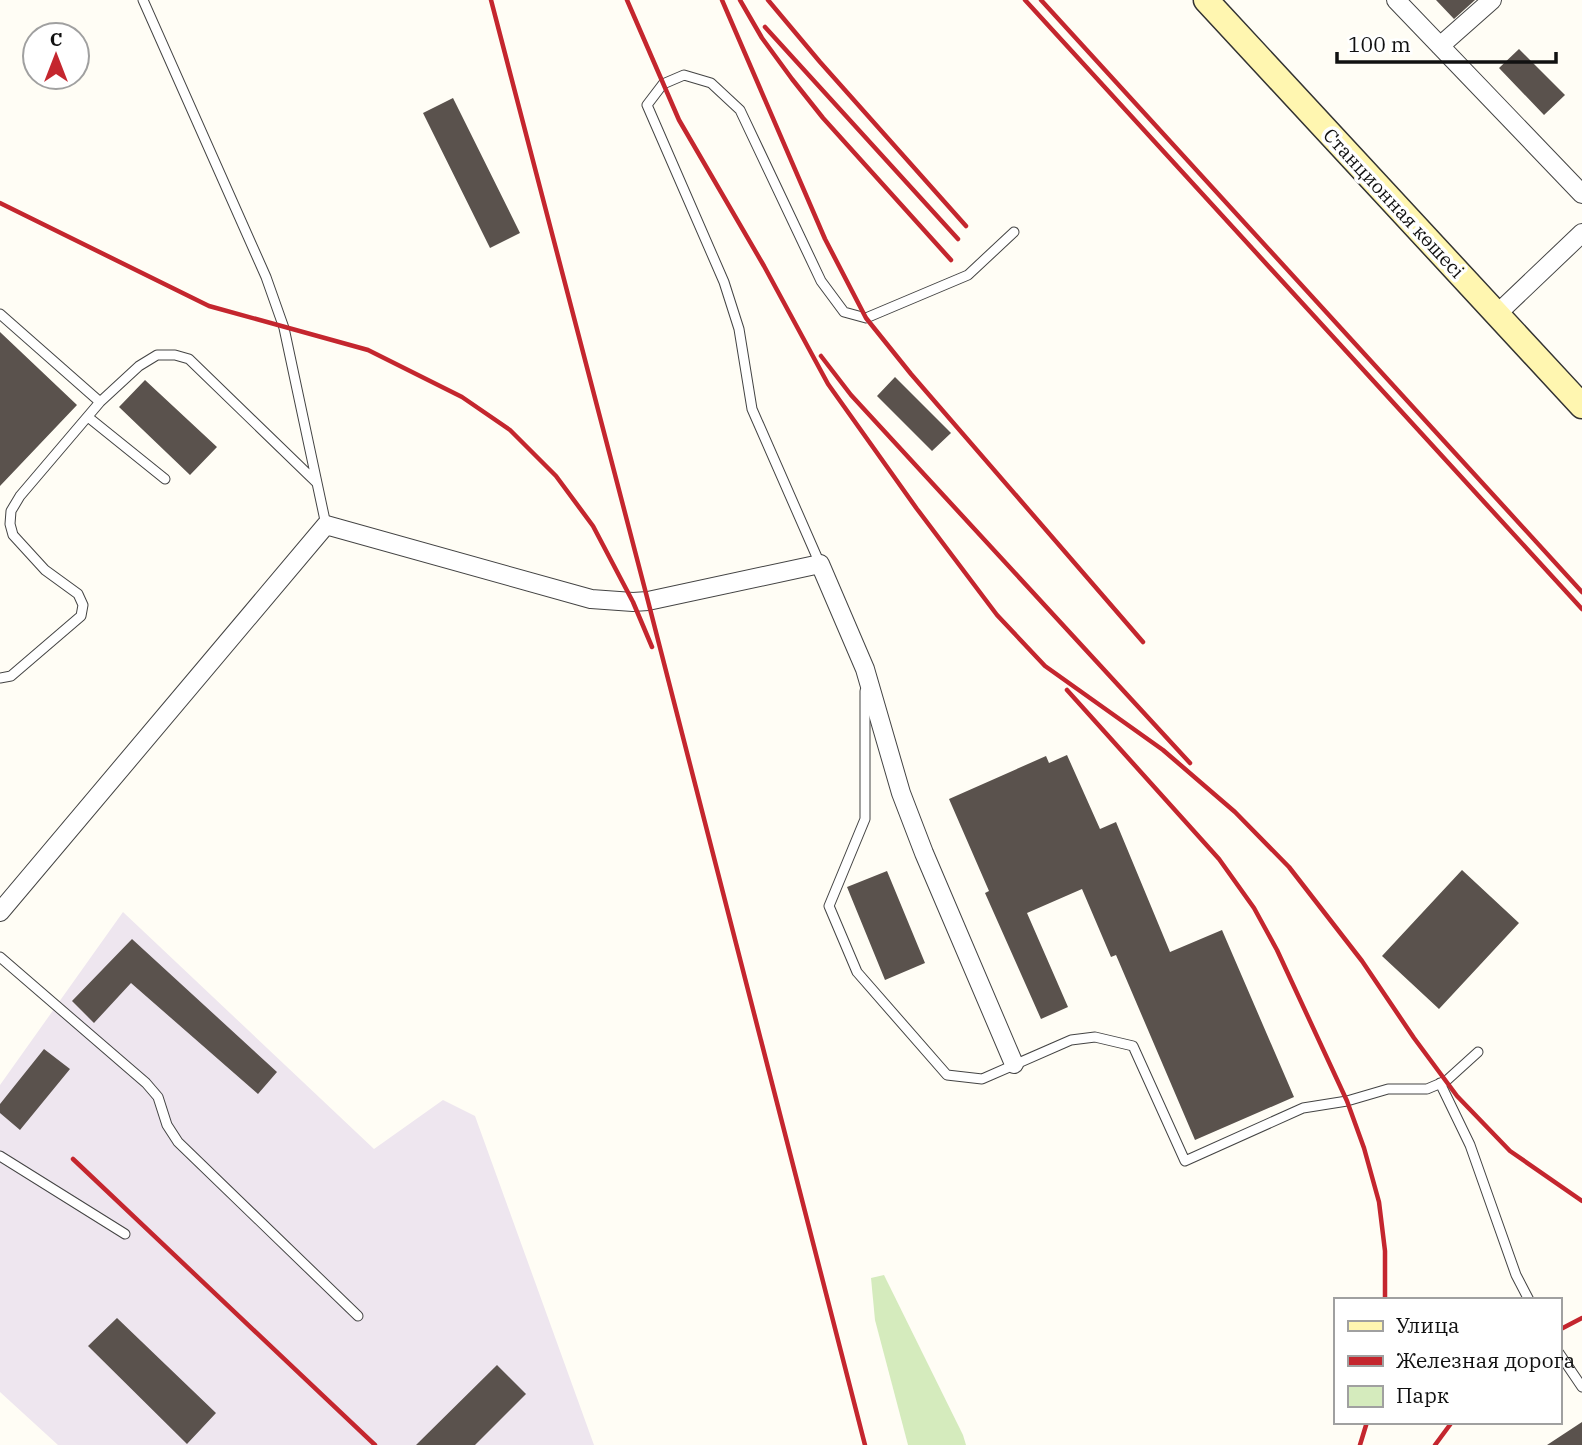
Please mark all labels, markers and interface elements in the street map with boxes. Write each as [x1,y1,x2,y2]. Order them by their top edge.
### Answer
north arrow [21,21,91,91]
scale bar [1337,21,1556,65]
text: С [50,27,62,51]
text: 100 m [1348,30,1411,58]
street label: Станционная көшесі [1318,123,1470,283]
legend [1334,1298,1561,1424]
text: Улица [1396,1311,1460,1339]
text: Железная дорога [1396,1346,1575,1374]
text: Парк [1396,1381,1449,1409]

